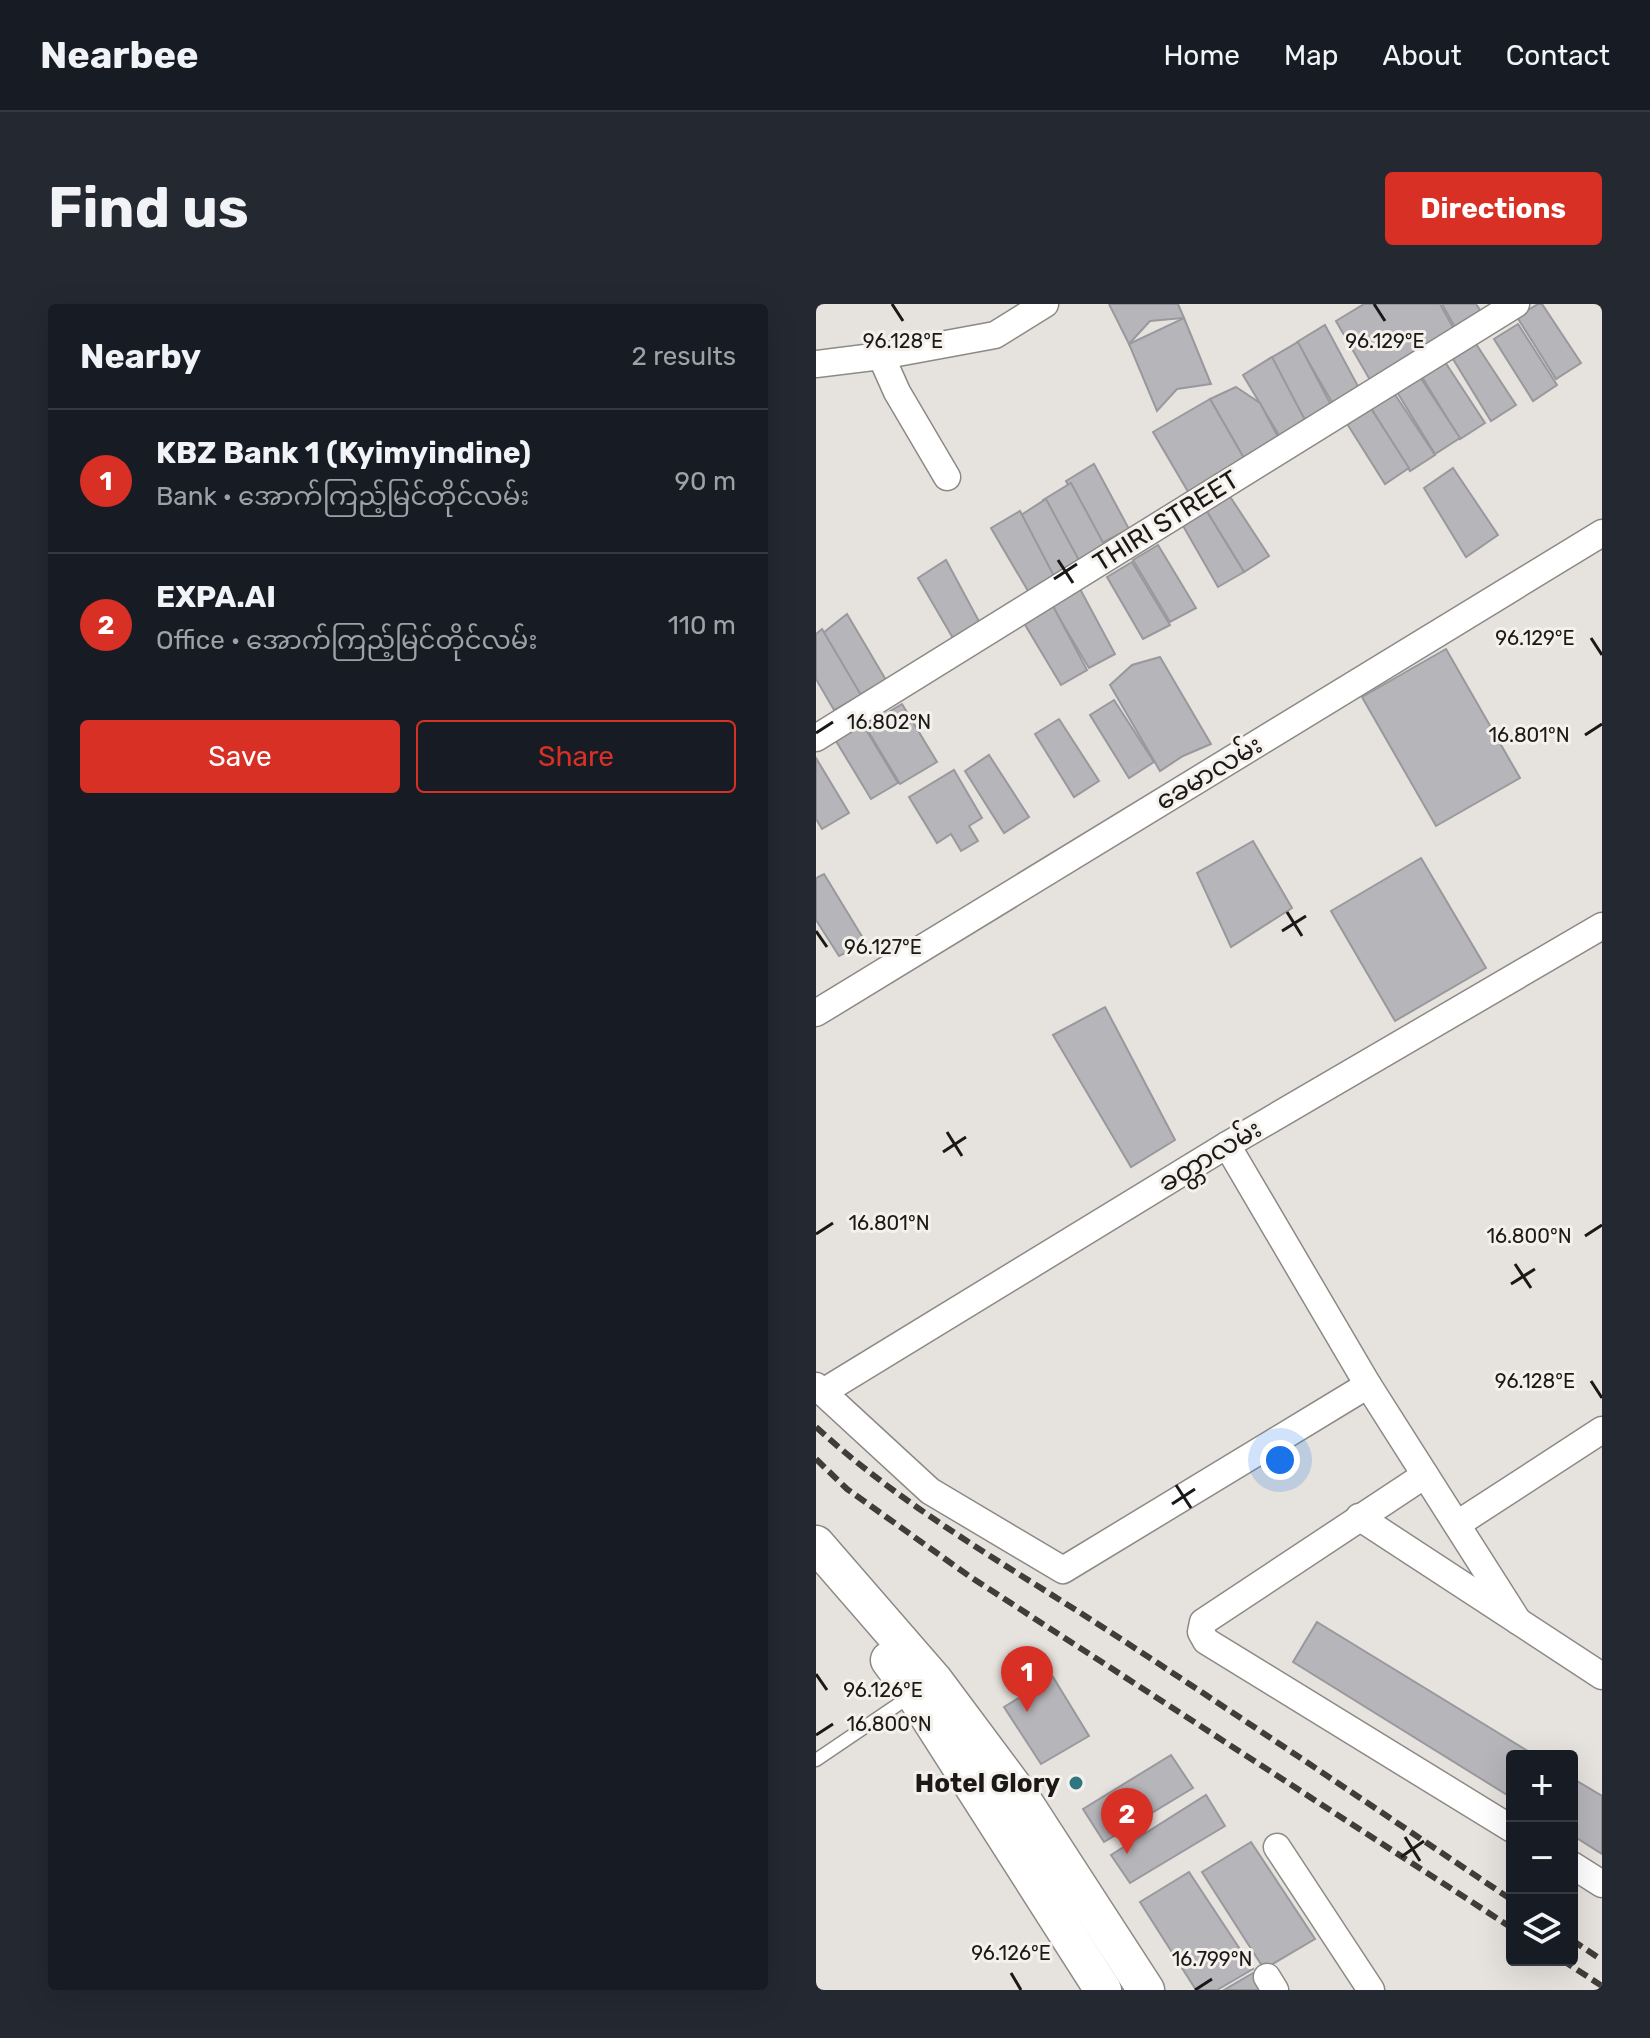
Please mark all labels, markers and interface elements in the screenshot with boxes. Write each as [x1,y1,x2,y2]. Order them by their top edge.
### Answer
text: Nearbee [40,32,199,78]
text: Home [1163,39,1240,72]
text: Map [1284,39,1338,72]
text: About [1382,39,1462,72]
text: Contact [1506,39,1610,72]
button: Directions [1385,172,1602,245]
text: Find us [48,175,249,241]
text: 96.128°E [863,329,943,353]
text: 96.129°E [1345,329,1425,353]
text: Nearby [80,336,201,377]
text: 2 results [632,341,736,372]
text: KBZ Bank 1 (Kyimyindine) [156,435,531,471]
street label: THIRI STREET [1087,464,1245,578]
text: 1 [100,466,112,497]
text: 90 m [675,466,736,497]
text: Bank · အောက်ကြည့်မြင်တိုင်လမ်း [156,481,529,512]
text: EXPA.AI [156,579,276,615]
text: 2 [98,610,114,641]
text: 110 m [668,610,736,641]
text: Office · အောက်ကြည့်မြင်တိုင်လမ်း [156,625,537,656]
text: 96.129°E [1495,626,1575,650]
text: 16.802°N [847,710,931,734]
button: Save [80,720,400,793]
button: Share [416,720,736,793]
text: 16.801°N [1488,723,1570,747]
street label: ခေမာလမ်း [1149,727,1268,817]
text: 96.127°E [844,935,922,959]
street label: ခတ္တာလမ်း [1152,1112,1270,1203]
text: 16.801°N [848,1211,930,1235]
text: 16.800°N [1486,1224,1572,1248]
text: 96.128°E [1495,1369,1575,1393]
your location [1260,1440,1300,1480]
pin: 1 [1001,1646,1053,1712]
text: 96.126°E [843,1678,923,1702]
text: 16.800°N [846,1712,932,1736]
map controls [1506,1750,1578,1966]
button: + [1506,1750,1578,1822]
place label: Hotel Glory [915,1768,1060,1799]
marker: Hotel Glory [1067,1774,1085,1792]
pin: 2 [1101,1788,1153,1854]
button: − [1506,1822,1578,1894]
button: layers [1506,1894,1578,1966]
text: 96.126°E [971,1941,1051,1965]
text: 16.799°N [1172,1947,1252,1971]

